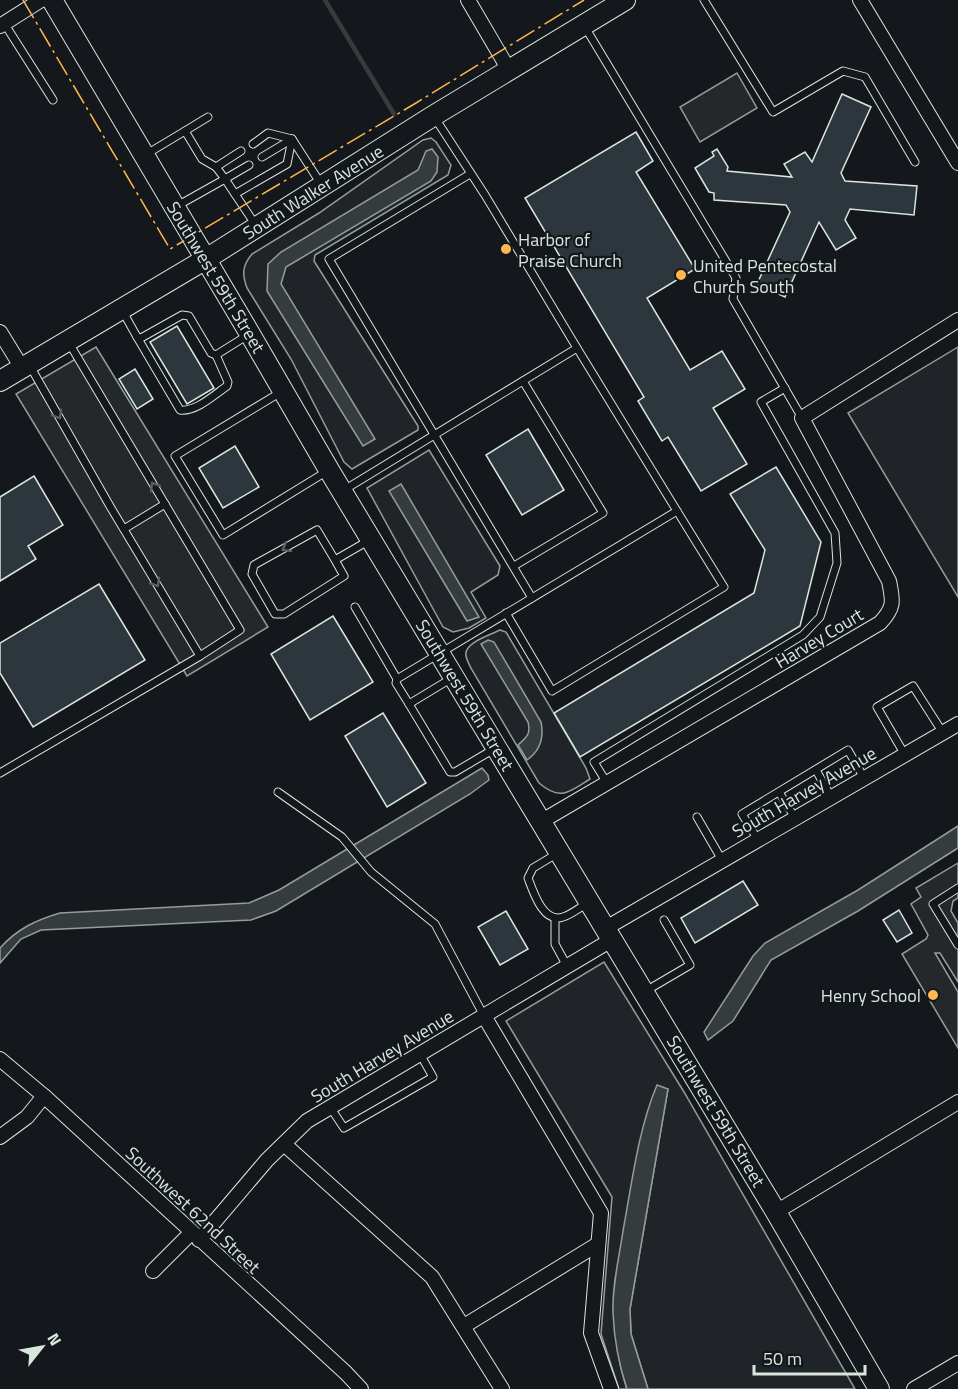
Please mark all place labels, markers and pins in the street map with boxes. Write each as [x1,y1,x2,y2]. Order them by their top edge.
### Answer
place label: Harbor of Praise Church [518,226,622,274]
marker: Harbor of Praise Church [499,242,513,256]
place label: United Pentecostal Church South [693,252,837,300]
marker: United Pentecostal Church South [674,268,688,282]
place label: Henry School [821,982,921,1009]
marker: Henry School [926,988,940,1002]

